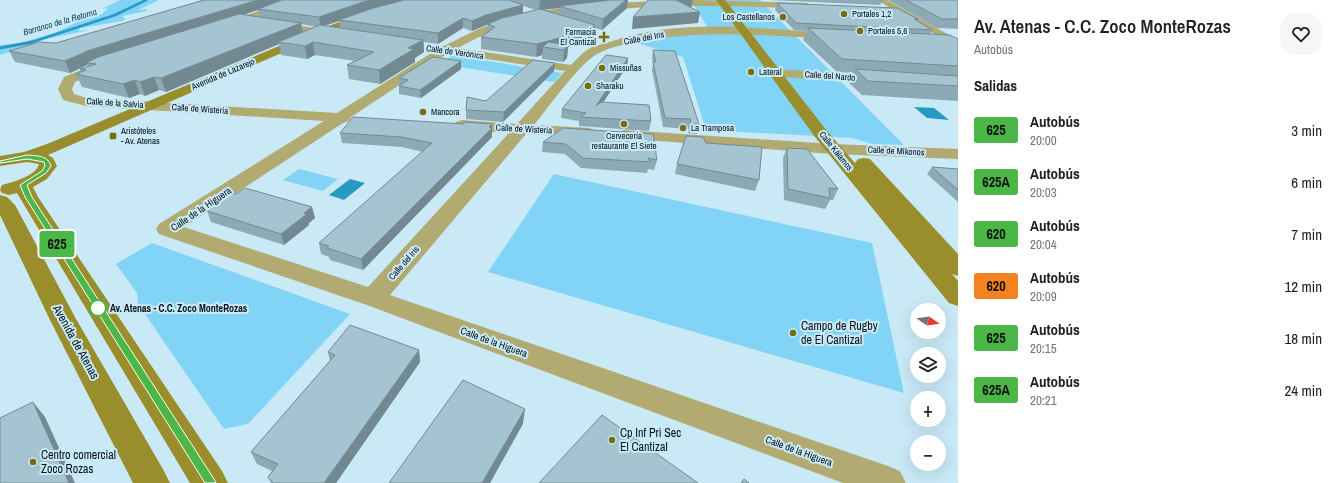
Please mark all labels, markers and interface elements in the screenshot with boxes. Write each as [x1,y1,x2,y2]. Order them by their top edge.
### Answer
water label: Barranco de la Retorna [22,6,98,38]
place label: Portales 1,2 [852,8,891,20]
marker: Portales 1,2 [839,9,849,19]
place label: Los Castellanos [722,11,775,23]
marker: Los Castellanos [778,12,788,22]
text: Av. Atenas - C.C. Zoco MonteRozas [974,13,1231,39]
button: heart [1280,13,1322,55]
place label: Portales 5,6 [868,25,907,37]
place label: Farmacia El Cantizal [560,26,596,48]
marker: Portales 5,6 [855,26,865,36]
street label: Calle del Iris [623,28,666,48]
marker: Farmacia El Cantizal [599,32,609,42]
text: Autobús [974,41,1013,58]
street label: Calle de Verónica [425,42,485,62]
street label: Avenida de Lazarejo [189,55,256,93]
place label: Missuñas [610,62,642,74]
marker: Missuñas [597,63,607,73]
place label: Lateral [759,66,782,78]
marker: Lateral [746,67,756,77]
street label: Calle del Nardo [804,68,856,84]
text: Salidas [974,75,1017,96]
place label: Sharaku [596,80,624,92]
marker: Sharaku [583,81,593,91]
street label: Calle de la Salvia [86,95,144,111]
street label: Calle de Wisteria [171,101,229,117]
place label: Mancora [431,106,460,118]
marker: Mancora [418,107,428,117]
text: Autobús [1030,111,1080,132]
marker: Cervecería restaurante El Siete [619,119,629,129]
text: 3 min [1291,120,1322,141]
text: 625 [986,121,1006,139]
street label: Calle de Wisteria [495,122,553,136]
place label: La Tramposa [691,122,734,134]
marker: La Tramposa [678,123,688,133]
place label: Aristóteles - Av. Atenas [120,125,160,147]
street label: Calle Kálamos [816,129,856,174]
place label: Cervecería restaurante El Siete [591,130,657,152]
marker: Aristóteles - Av. Atenas [108,131,118,141]
text: 20:00 [1030,132,1057,149]
street label: Calle de Mikonos [867,144,925,158]
text: Autobús [1030,163,1080,184]
text: 6 min [1291,172,1322,193]
text: 625A [982,173,1010,191]
street label: Calle de la Higuera [168,184,234,234]
text: 20:03 [1030,184,1057,201]
text: Autobús [1030,215,1080,236]
text: 7 min [1291,224,1322,245]
text: 620 [986,225,1006,243]
line badge: 625 [34,231,80,257]
text: 625 [47,235,67,253]
text: 20:04 [1030,236,1057,253]
street label: Calle del Iris [386,243,422,282]
text: Autobús [1030,267,1080,288]
text: 12 min [1284,276,1322,297]
text: 620 [986,277,1006,295]
text: 20:09 [1030,288,1057,305]
marker: Av. Atenas - C.C. Zoco MonteRozas [89,299,107,317]
street label: Avenida de Atenas [49,301,103,382]
place label: Av. Atenas - C.C. Zoco MonteRozas [110,302,248,315]
north arrow [910,303,946,339]
map controls [910,303,946,471]
place label: Campo de Rugby de El Cantizal [801,318,878,348]
text: Autobús [1030,319,1080,340]
street label: Calle de la Higuera [459,324,530,360]
marker: Campo de Rugby de El Cantizal [788,328,798,338]
text: 18 min [1284,328,1322,349]
text: 625 [986,329,1006,347]
text: 20:15 [1030,340,1057,357]
button: layers [910,347,946,383]
text: Autobús [1030,371,1080,392]
text: 24 min [1284,380,1322,401]
text: 625A [982,381,1010,399]
button: + [910,391,946,427]
text: 20:21 [1030,392,1057,409]
place label: Cp Inf Pri Sec El Cantizal [620,425,681,455]
street label: Calle de la Higuera [764,433,835,469]
marker: Cp Inf Pri Sec El Cantizal [607,435,617,445]
button: − [910,435,946,471]
place label: Centro comercial Zoco Rozas [41,447,116,477]
marker: Centro comercial Zoco Rozas [28,457,38,467]

